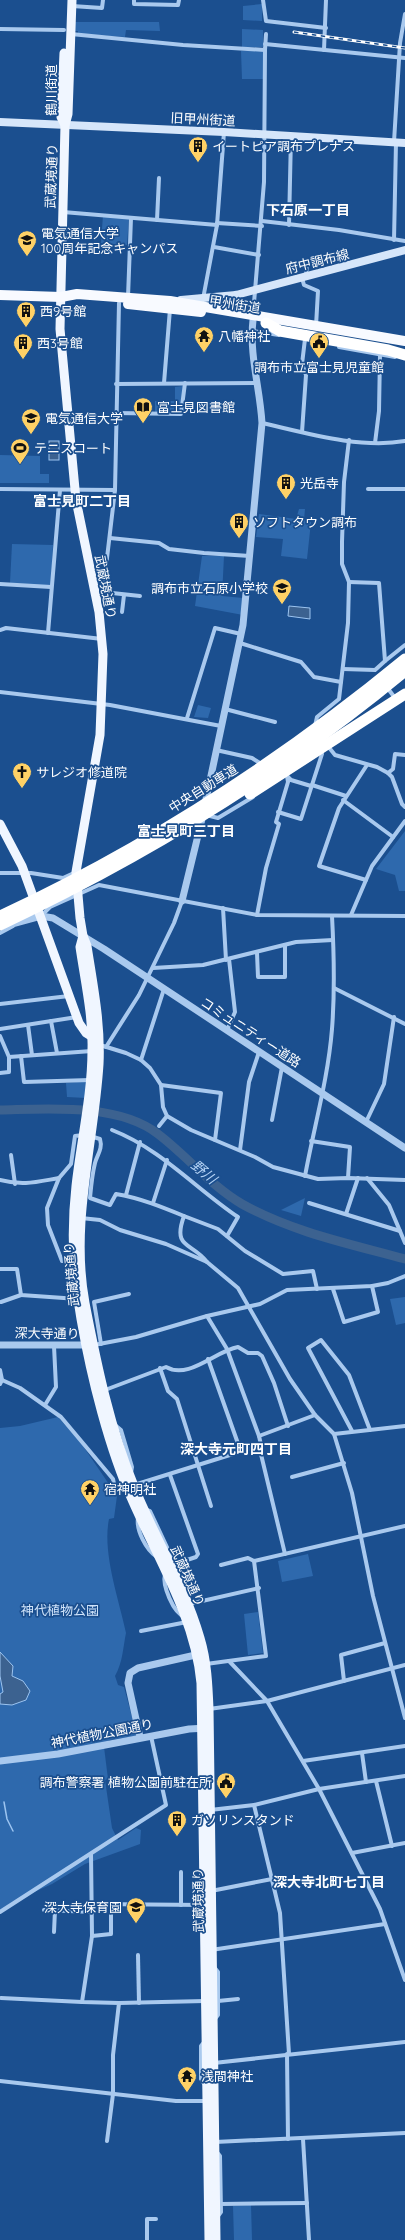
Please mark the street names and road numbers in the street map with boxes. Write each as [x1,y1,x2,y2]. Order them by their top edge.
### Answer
street label: 鶴川街道 [43,64,59,116]
street label: 旧甲州街道 [170,109,236,129]
street label: 武蔵境通り [42,143,60,209]
street label: 府中調布線 [284,245,350,277]
street label: 甲州街道 [208,292,262,316]
street label: 武蔵境通り [92,554,120,620]
street label: 中央自動車道 [166,761,240,815]
street label: コミュニティー道路 [198,994,304,1070]
street label: 武蔵境通り [60,1241,82,1307]
street label: 深大寺通り [14,1324,80,1342]
street label: 武蔵境通り [167,1543,209,1609]
street label: 神代植物公園通り [49,1715,155,1751]
street label: 武蔵境通り [189,1867,207,1933]

